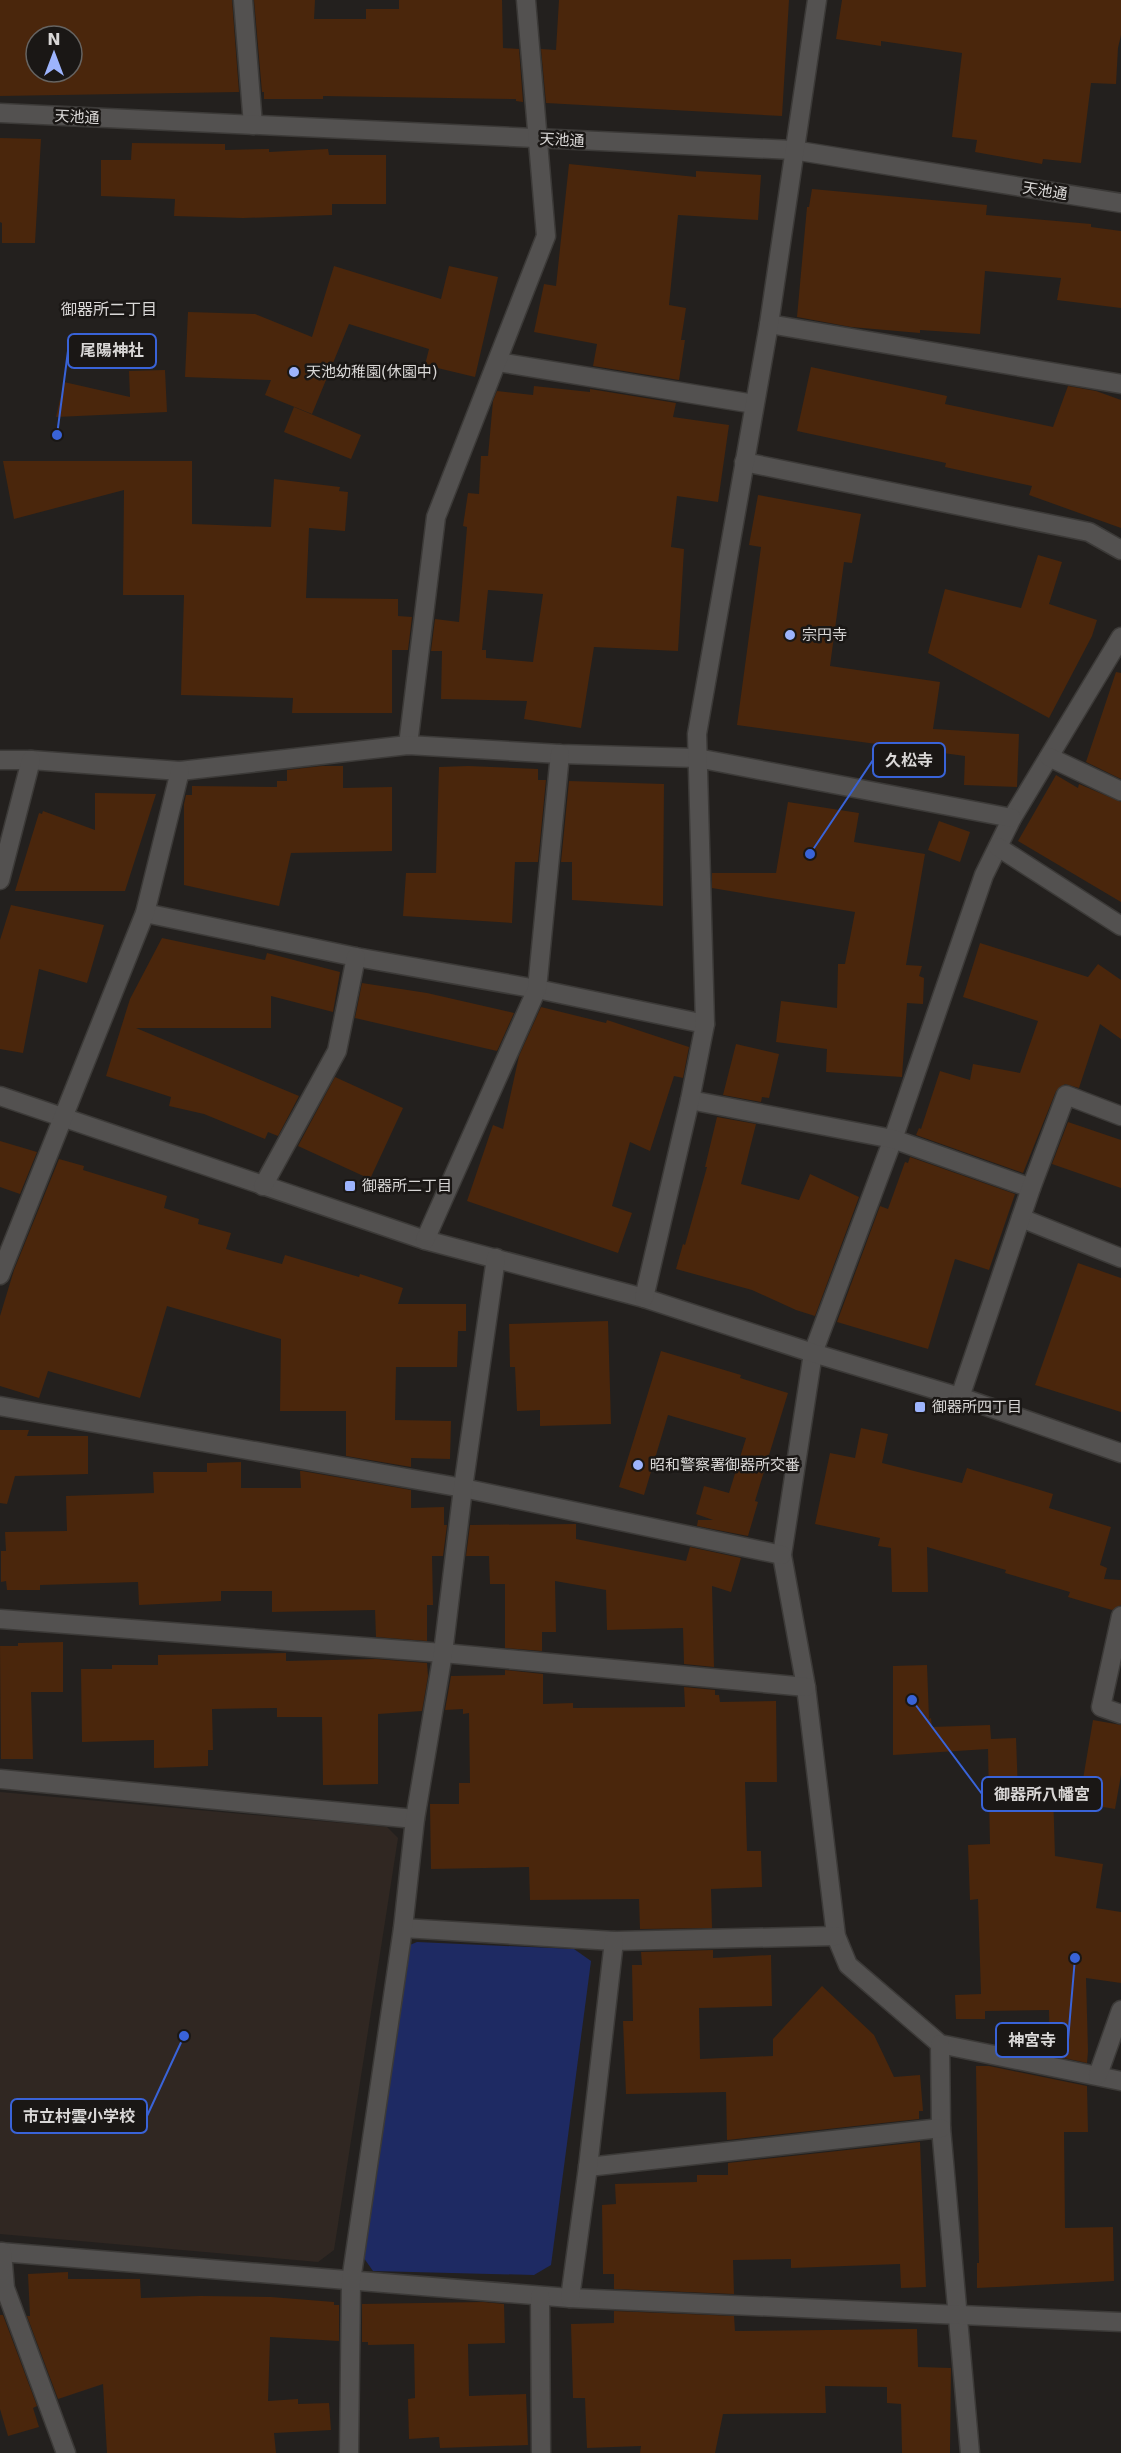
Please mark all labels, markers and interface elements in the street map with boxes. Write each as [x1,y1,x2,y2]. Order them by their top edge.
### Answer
north arrow [24,24,84,84]
text: N [47,30,61,49]
street label: 天池通 [54,107,100,127]
street label: 天池通 [539,130,585,150]
street label: 天池通 [1021,179,1069,203]
district label: 御器所二丁目 [61,300,157,319]
callout: 尾陽神社 [68,334,156,368]
text: 尾陽神社 [80,341,144,360]
place label: 天池幼稚園(休園中) [306,363,438,381]
marker: 天池幼稚園(休園中) [287,365,301,379]
place label: 宗円寺 [802,626,847,644]
marker: 宗円寺 [783,628,797,642]
callout: 久松寺 [873,743,945,777]
text: 久松寺 [885,751,933,770]
place label: 御器所二丁目 [362,1177,452,1195]
marker: 御器所二丁目 [343,1179,357,1193]
place label: 御器所四丁目 [932,1398,1022,1416]
marker: 御器所四丁目 [913,1400,927,1414]
place label: 昭和警察署御器所交番 [650,1456,800,1474]
marker: 昭和警察署御器所交番 [631,1458,645,1472]
callout: 御器所八幡宮 [982,1777,1102,1811]
text: 御器所八幡宮 [994,1785,1090,1804]
callout: 神宮寺 [996,2023,1068,2057]
text: 神宮寺 [1008,2031,1056,2050]
callout: 市立村雲小学校 [11,2099,147,2133]
text: 市立村雲小学校 [23,2107,135,2126]

